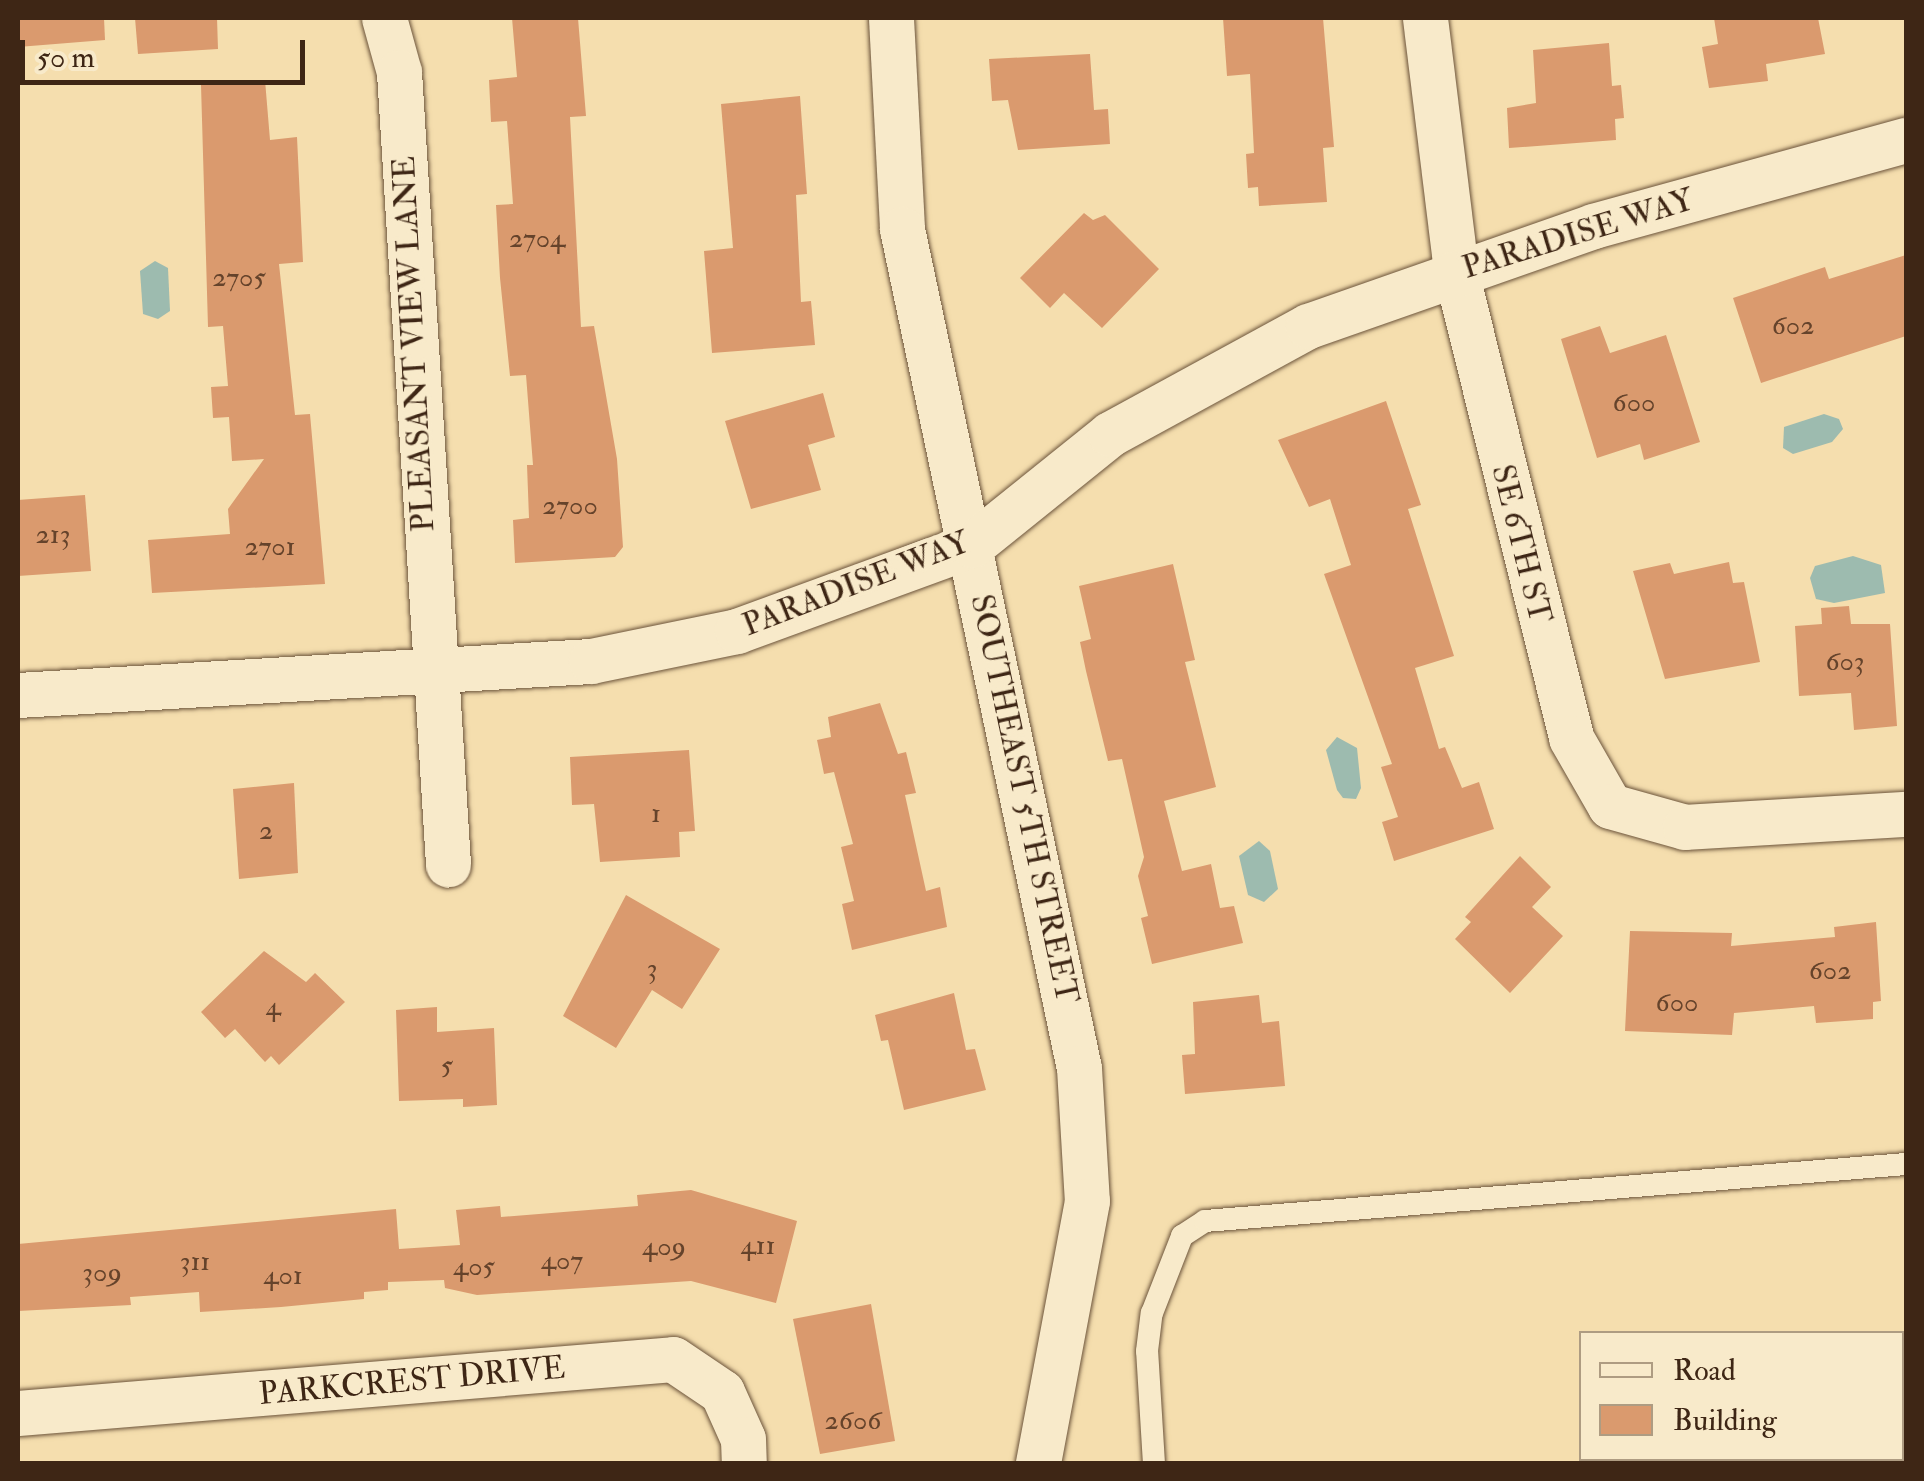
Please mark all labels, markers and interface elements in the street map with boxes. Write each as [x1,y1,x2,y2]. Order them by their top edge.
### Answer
scale bar [25,20,310,82]
text: 50 m [37,39,95,76]
street label: PLEASANT VIEW LANE [385,155,443,533]
street label: PARADISE WAY [1458,181,1698,287]
house number: 2704 [509,222,565,256]
house number: 2705 [212,261,266,295]
house number: 602 [1772,309,1814,343]
house number: 600 [1613,386,1655,420]
street label: SE 6TH ST [1483,461,1559,627]
house number: 2700 [542,489,598,523]
house number: 213 [36,518,70,552]
street label: PARADISE WAY [737,523,975,645]
house number: 2701 [244,530,296,564]
street label: SOUTHEAST 5TH STREET [962,591,1086,1007]
house number: 603 [1825,645,1865,679]
house number: 1 [651,797,661,831]
house number: 2 [259,814,273,848]
house number: 3 [647,952,657,986]
house number: 602 [1809,954,1851,988]
house number: 600 [1656,986,1698,1020]
house number: 4 [265,990,281,1024]
house number: 5 [441,1049,453,1083]
house number: 411 [740,1229,776,1263]
house number: 409 [642,1230,686,1264]
house number: 407 [541,1244,583,1278]
house number: 311 [180,1245,210,1279]
house number: 405 [453,1250,495,1284]
house number: 309 [82,1256,122,1290]
house number: 401 [263,1259,303,1293]
legend [1579,1331,1904,1461]
street label: PARKCREST DRIVE [257,1348,567,1414]
text: Road [1673,1352,1736,1389]
text: Building [1673,1402,1777,1439]
house number: 2606 [825,1404,881,1438]

